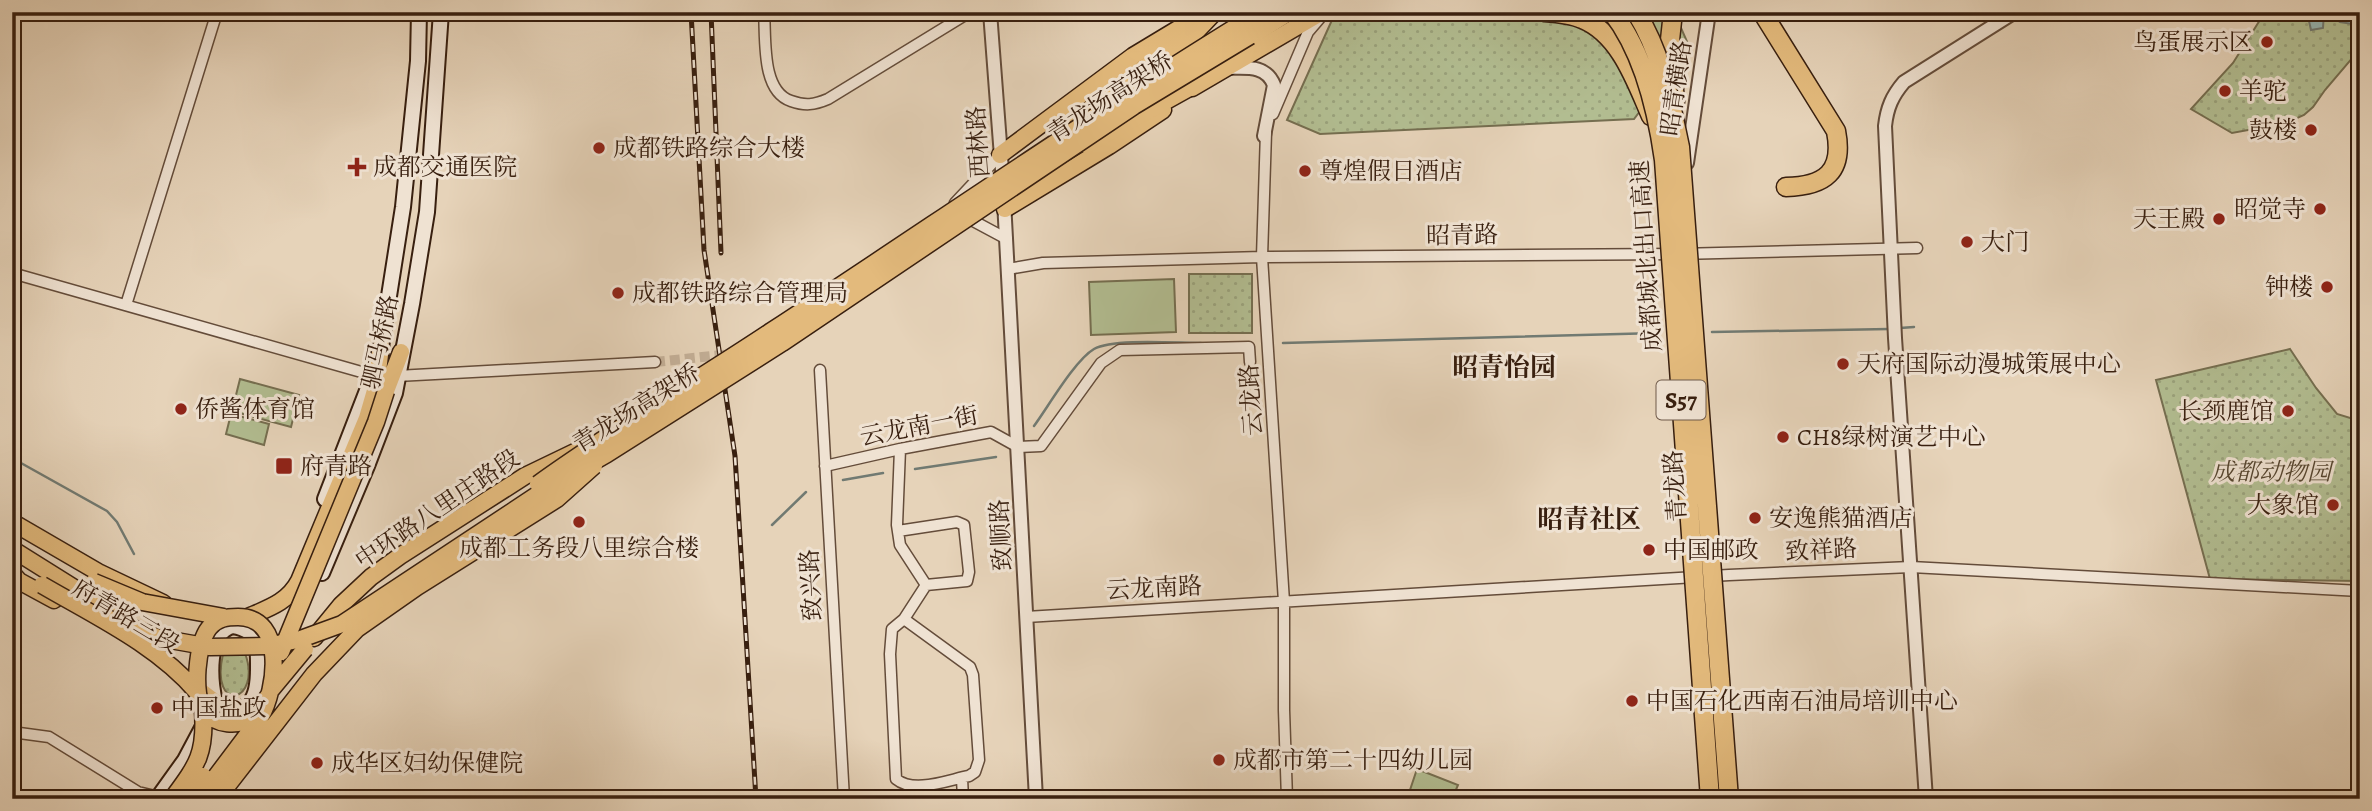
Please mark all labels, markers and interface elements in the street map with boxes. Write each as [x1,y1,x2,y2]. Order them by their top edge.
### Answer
place label: 鸟蛋展示区 [2133,26,2253,58]
marker: 鸟蛋展示区 [2259,34,2275,50]
street label: 昭青横路 [1653,38,1699,138]
street label: 青龙场高架桥 [1041,44,1179,150]
place label: 羊驼 [2239,75,2287,107]
marker: 羊驼 [2217,83,2233,99]
street label: 西林路 [960,105,996,179]
place label: 鼓楼 [2249,114,2297,146]
marker: 鼓楼 [2303,122,2319,138]
place label: 成都铁路综合大楼 [613,132,805,164]
marker: 成都铁路综合大楼 [591,140,607,156]
place label: 成都交通医院 [373,151,517,183]
place label: 尊煌假日酒店 [1319,155,1463,187]
marker: 成都交通医院 [347,157,367,177]
street label: 成都城北出口高速 [1623,159,1669,353]
marker: 尊煌假日酒店 [1297,163,1313,179]
place label: 昭觉寺 [2234,193,2306,225]
marker: 昭觉寺 [2312,201,2328,217]
place label: 天王殿 [2133,203,2205,235]
marker: 天王殿 [2211,211,2227,227]
street label: 昭青路 [1426,218,1498,252]
place label: 大门 [1981,226,2029,258]
marker: 大门 [1959,234,1975,250]
place label: 钟楼 [2265,271,2313,303]
place label: 成都铁路综合管理局 [632,277,848,309]
marker: 钟楼 [2319,279,2335,295]
marker: 成都铁路综合管理局 [610,285,626,301]
street label: 驷马桥路 [354,292,406,392]
place label: 天府国际动漫城策展中心 [1857,348,2121,380]
district label: 昭青怡园 [1452,350,1556,385]
street label: 青龙场高架桥 [566,356,706,460]
marker: 天府国际动漫城策展中心 [1835,356,1851,372]
street label: 云龙路 [1233,363,1269,437]
road number: S57 [1656,380,1706,420]
place label: 侨酱体育馆 [195,393,315,425]
place label: 长颈鹿馆 [2178,395,2274,427]
street label: 云龙南一街 [857,399,981,453]
marker: 侨酱体育馆 [173,401,189,417]
marker: 长颈鹿馆 [2280,403,2296,419]
place label: CH8绿树演艺中心 [1797,421,1986,453]
marker: CH8绿树演艺中心 [1775,429,1791,445]
street label: 中环路八里庄路段 [348,442,526,576]
street label: 青龙路 [1657,449,1693,523]
place label: 府青路 [300,450,372,482]
marker: 府青路 [274,456,294,476]
park label: 成都动物园 [2211,456,2335,488]
place label: 大象馆 [2247,489,2319,521]
marker: 大象馆 [2325,497,2341,513]
street label: 致顺路 [983,498,1019,572]
district label: 昭青社区 [1537,502,1641,537]
place label: 安逸熊猫酒店 [1769,502,1913,534]
marker: 安逸熊猫酒店 [1747,510,1763,526]
marker: 成都工务段八里综合楼 [571,514,587,530]
place label: 成都工务段八里综合楼 [459,532,699,564]
street label: 致祥路 [1784,532,1858,568]
place label: 中国邮政 [1663,534,1759,566]
marker: 中国邮政 [1641,542,1657,558]
street label: 致兴路 [793,548,829,622]
street label: 云龙南路 [1105,570,1203,606]
street label: 府青路三段 [66,571,186,661]
place label: 中国石化西南石油局培训中心 [1646,685,1958,717]
place label: 中国盐政 [171,692,267,724]
marker: 中国石化西南石油局培训中心 [1624,693,1640,709]
marker: 中国盐政 [149,700,165,716]
place label: 成都市第二十四幼儿园 [1233,744,1473,776]
place label: 成华区妇幼保健院 [331,747,523,779]
marker: 成都市第二十四幼儿园 [1211,752,1227,768]
marker: 成华区妇幼保健院 [309,755,325,771]

